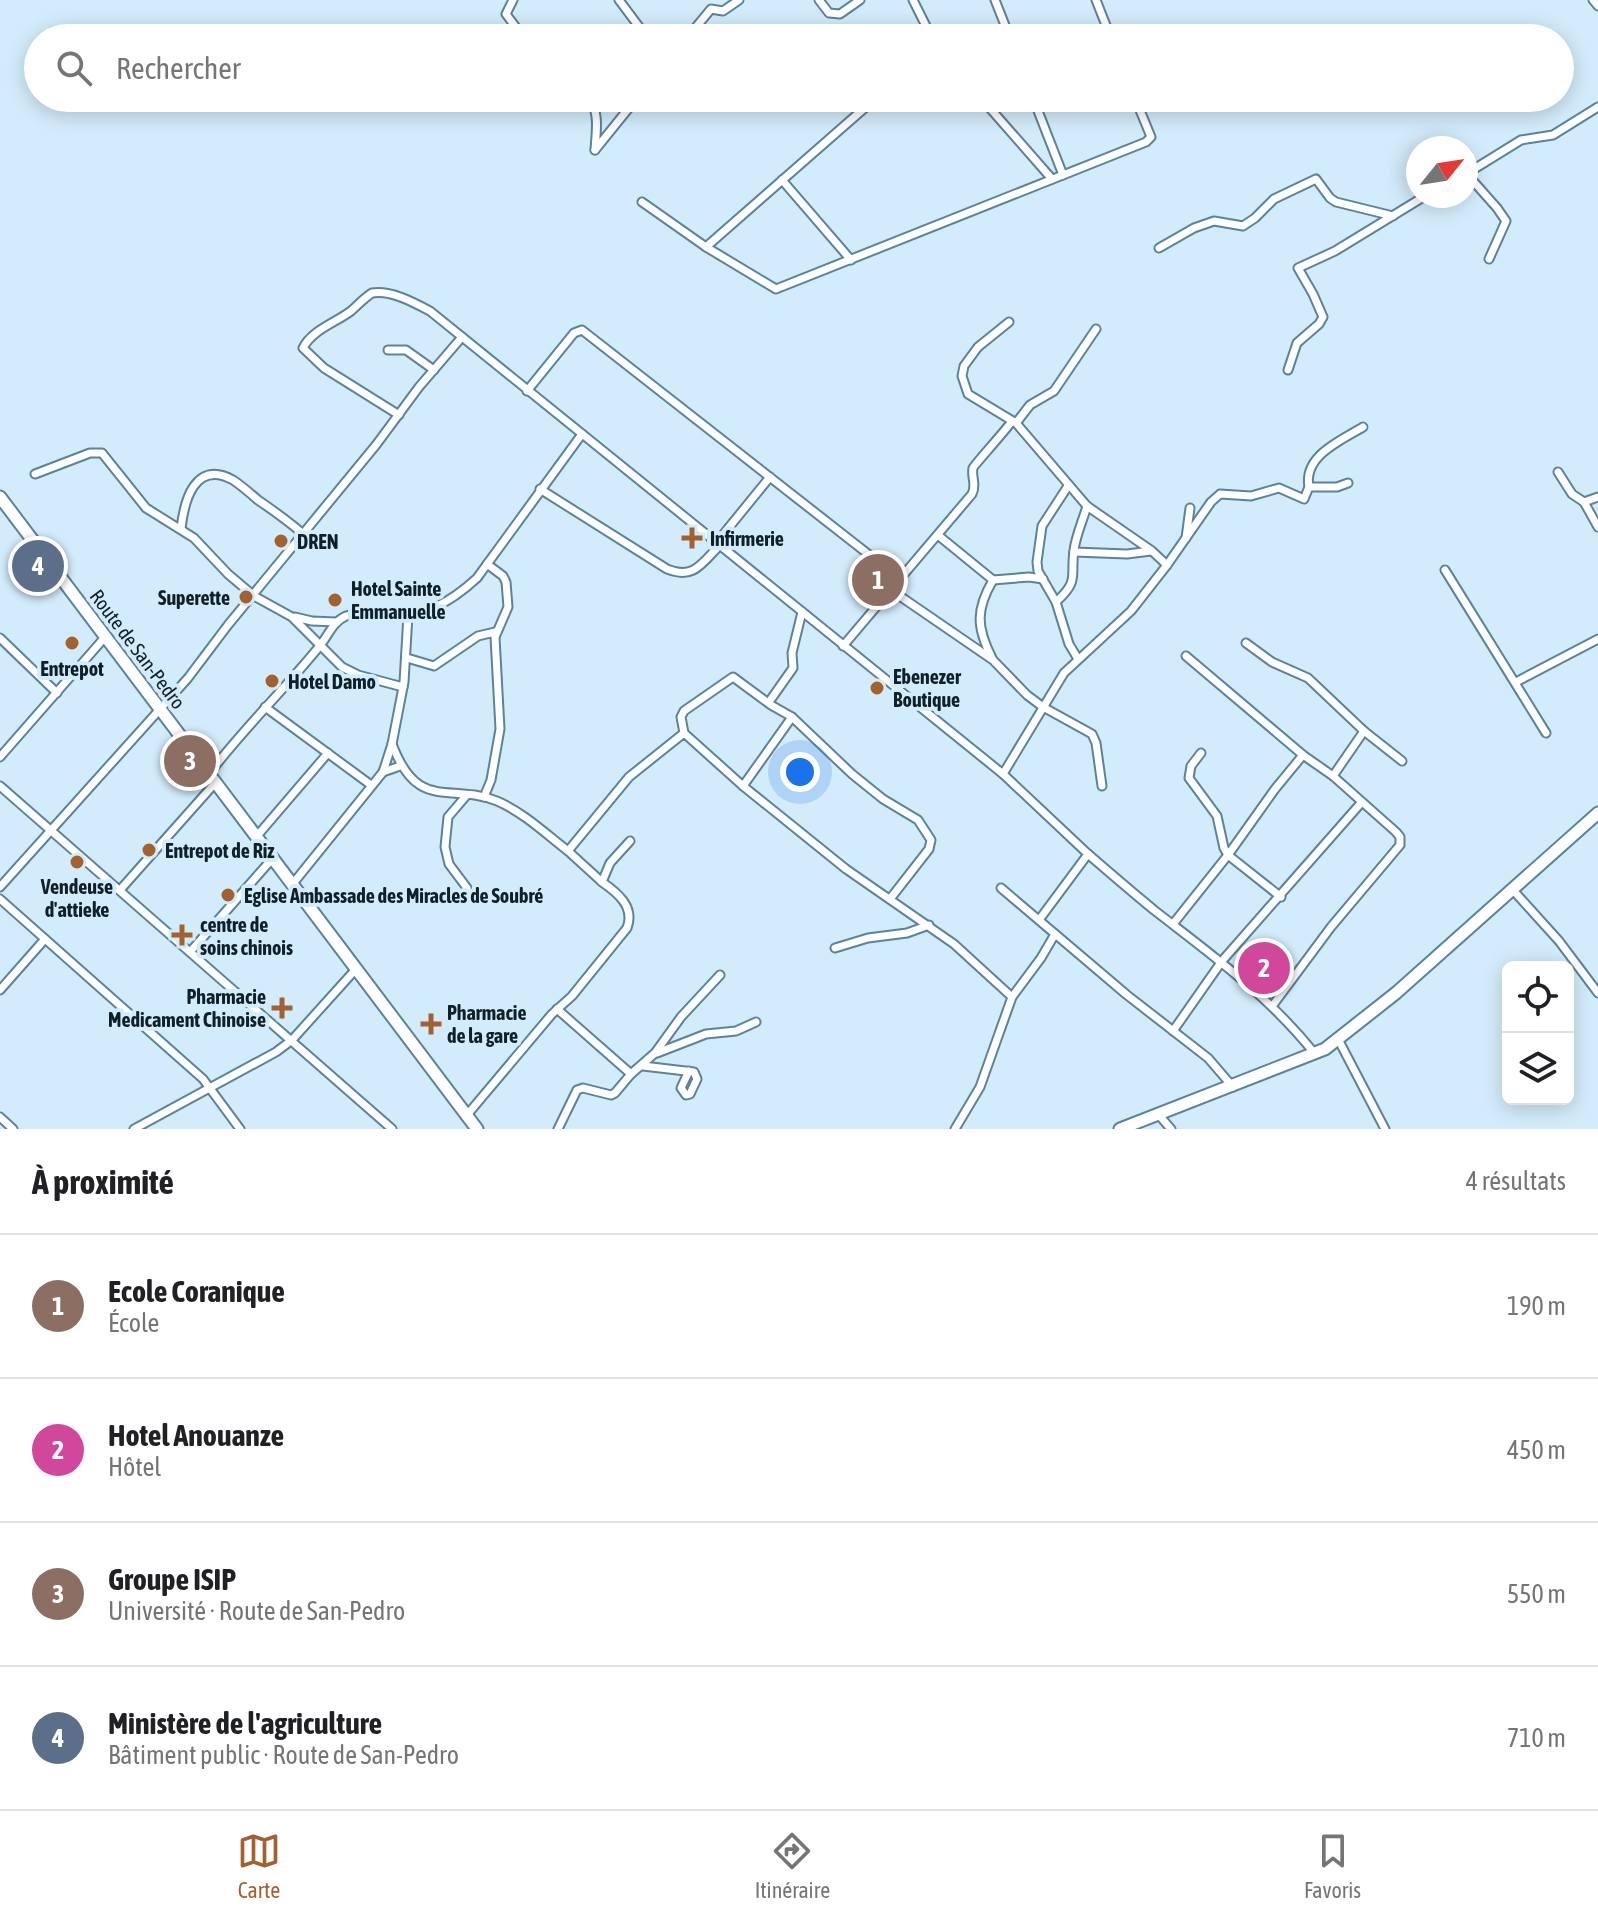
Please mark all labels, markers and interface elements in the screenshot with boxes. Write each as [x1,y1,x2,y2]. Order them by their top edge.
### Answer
search box [24,24,1574,112]
icon: search [52,46,96,90]
text: Rechercher [116,51,241,85]
north arrow [1406,136,1478,208]
marker: Infirmerie [681,527,703,549]
place label: Infirmerie [710,527,784,550]
place label: DREN [297,530,339,553]
marker: DREN [272,532,290,550]
pin: 4 [12,536,64,596]
pin: 1 [852,550,904,610]
place label: Hotel Sainte Emmanuelle [351,577,446,623]
street label: Route de San-Pedro [86,585,190,713]
place label: Superette [158,586,230,609]
marker: Superette [237,588,255,606]
marker: Hotel Sainte Emmanuelle [326,591,344,609]
marker: Entrepot [63,634,81,652]
place label: Entrepot [40,657,104,680]
place label: Ebenezer Boutique [893,665,962,711]
place label: Hotel Damo [288,670,376,693]
marker: Hotel Damo [263,672,281,690]
marker: Ebenezer Boutique [868,679,886,697]
pin: 3 [164,731,216,791]
your location [780,752,820,792]
place label: Entrepot de Riz [165,839,275,862]
marker: Entrepot de Riz [140,841,158,859]
marker: Vendeuse d'attieke [68,853,86,871]
place label: Vendeuse d'attieke [40,875,113,921]
place label: Eglise Ambassade des Miracles de Soubré [244,884,543,907]
marker: Eglise Ambassade des Miracles de Soubré [219,886,237,904]
place label: centre de soins chinois [200,913,293,959]
marker: centre de soins chinois [171,924,193,946]
pin: 2 [1238,938,1290,998]
map controls [1502,961,1574,1105]
button: locate [1502,961,1574,1033]
place label: Pharmacie Medicament Chinoise [108,985,266,1031]
marker: Pharmacie Medicament Chinoise [273,999,291,1017]
place label: Pharmacie de la gare [447,1001,526,1047]
marker: Pharmacie de la gare [422,1015,440,1033]
button: layers [1502,1033,1574,1105]
text: À proximité [32,1162,174,1201]
text: 4 résultats [1466,1166,1566,1196]
text: Ecole Coranique [108,1274,285,1308]
text: 1 [52,1291,64,1321]
text: 190 m [1507,1291,1566,1321]
text: École [108,1308,159,1338]
text: Hotel Anouanze [108,1418,284,1452]
text: 2 [52,1435,64,1465]
text: 450 m [1507,1435,1566,1465]
text: Hôtel [108,1452,161,1482]
text: Groupe ISIP [108,1562,236,1596]
text: 3 [52,1579,64,1609]
text: 550 m [1507,1579,1566,1609]
text: Université · Route de San-Pedro [108,1596,405,1626]
text: Ministère de l'agriculture [108,1706,382,1740]
text: 4 [52,1723,64,1753]
text: 710 m [1507,1723,1566,1753]
text: Bâtiment public · Route de San-Pedro [108,1740,459,1770]
tab: Carte [237,1829,281,1903]
tab: Itinéraire [755,1829,830,1903]
tab: Favoris [1304,1829,1361,1903]

